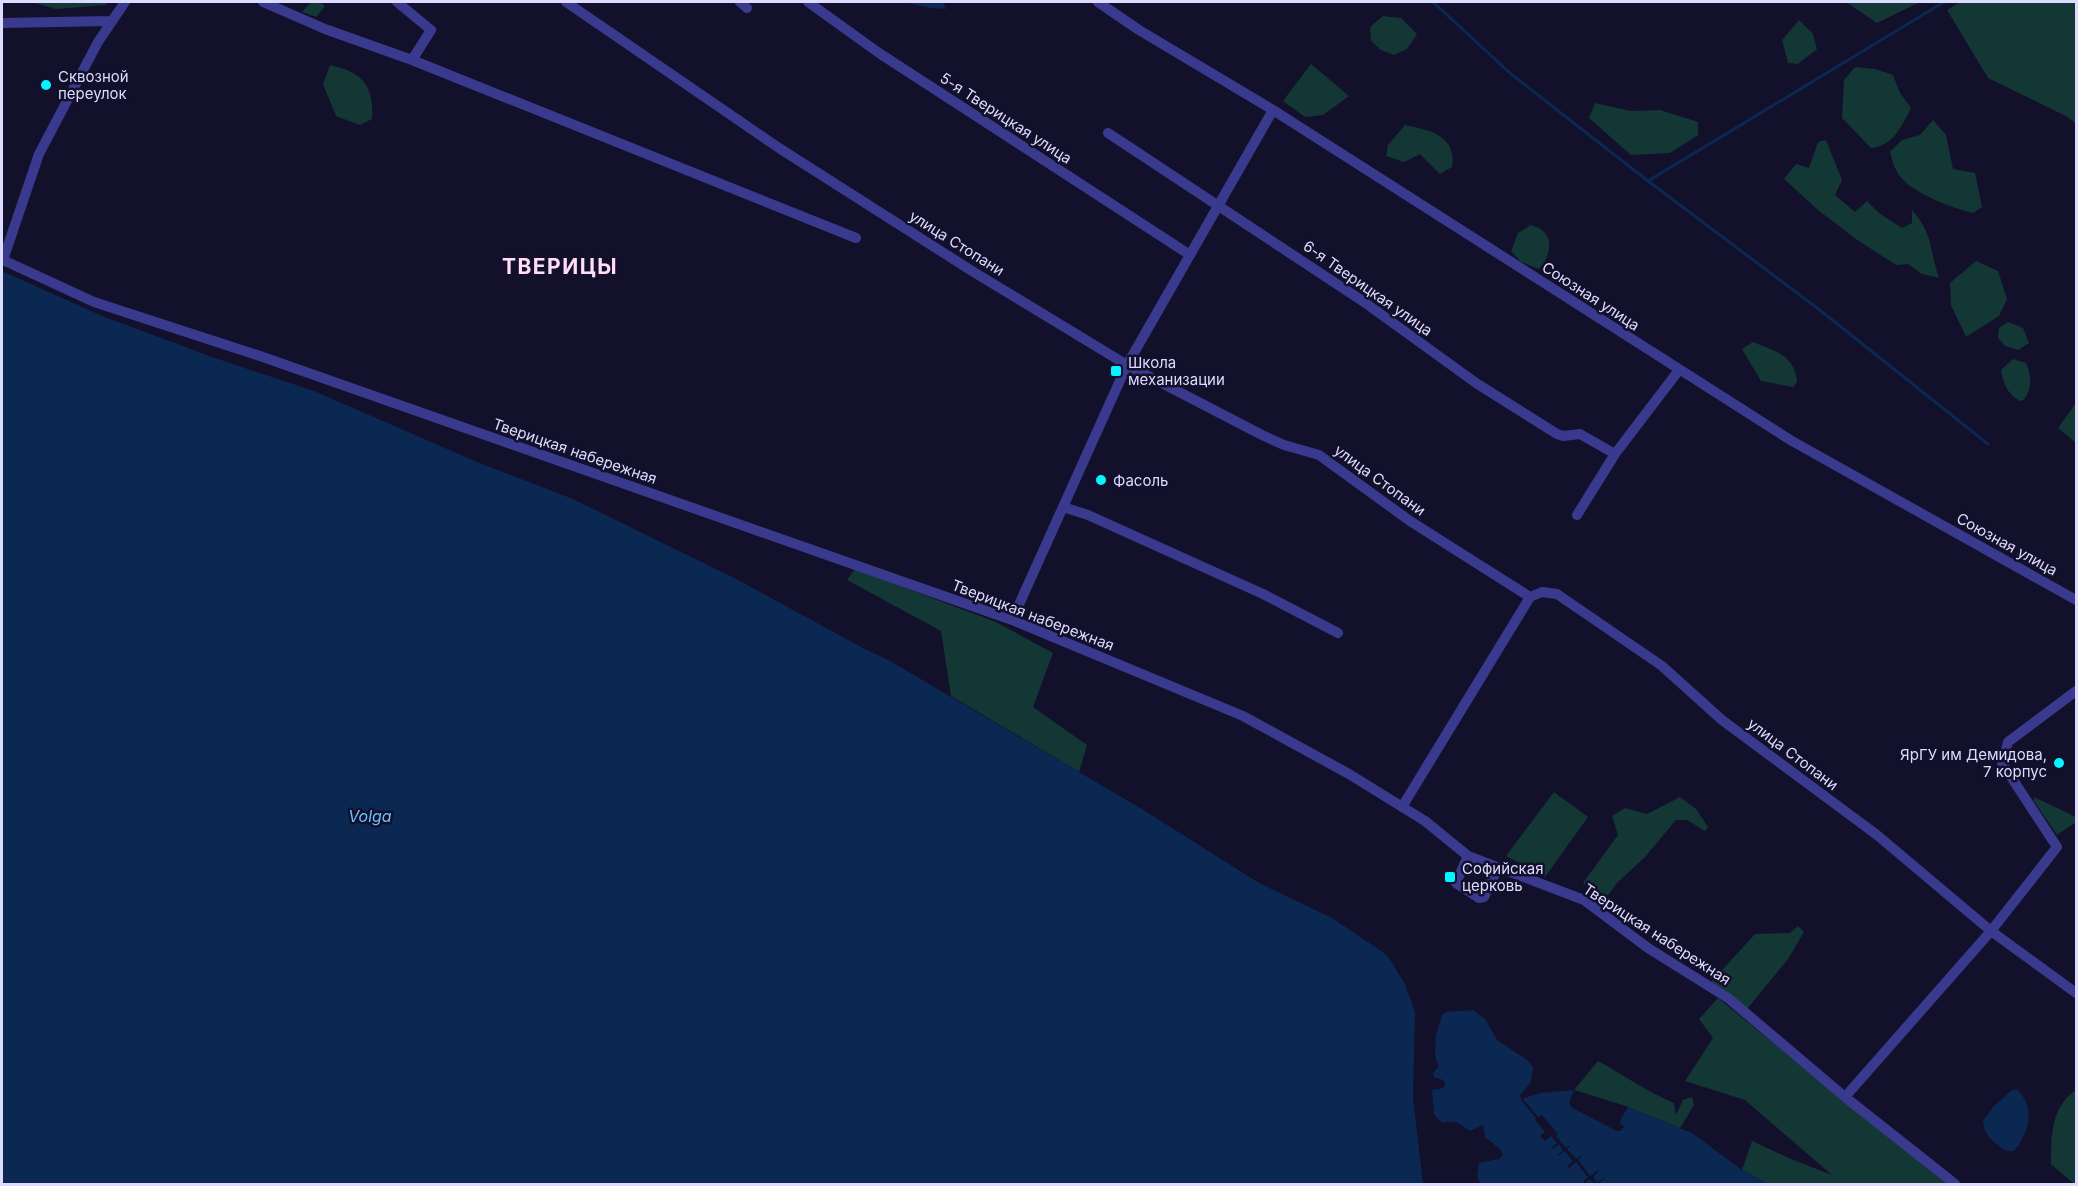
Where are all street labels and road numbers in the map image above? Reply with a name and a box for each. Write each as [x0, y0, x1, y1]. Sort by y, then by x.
street label: 5-я Тверицкая улица [937, 68, 1075, 168]
street label: улица Стопани [906, 206, 1008, 280]
street label: 6-я Тверицкая улица [1300, 236, 1436, 340]
street label: Союзная улица [1539, 257, 1643, 335]
street label: Тверицкая набережная [490, 414, 660, 488]
street label: улица Стопани [1331, 440, 1429, 520]
street label: Союзная улица [1953, 508, 2061, 580]
street label: Тверицкая набережная [949, 575, 1117, 655]
street label: улица Стопани [1744, 714, 1842, 794]
street label: Тверицкая набережная [1580, 879, 1734, 989]

